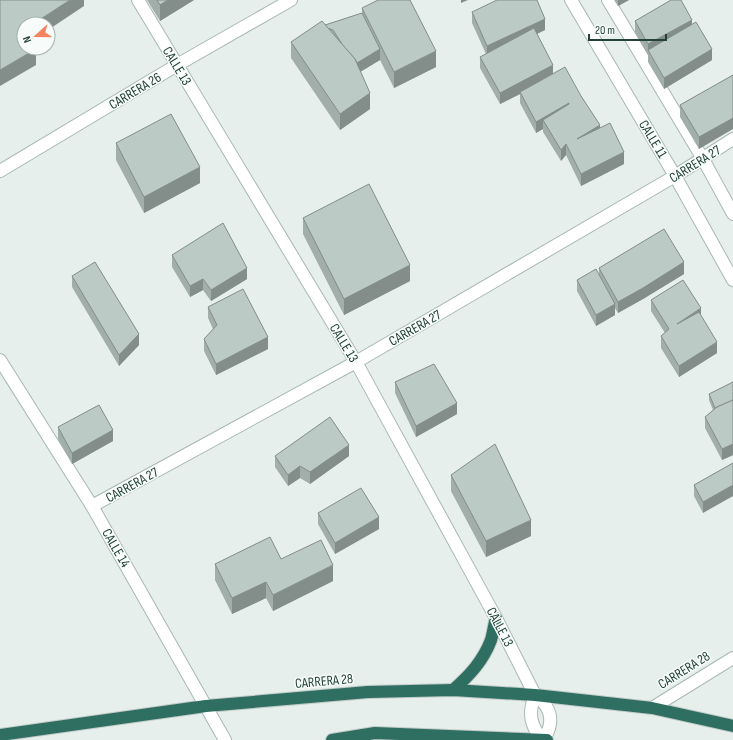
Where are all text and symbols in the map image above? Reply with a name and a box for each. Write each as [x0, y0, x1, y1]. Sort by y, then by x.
north arrow [16, 16, 56, 56]
scale bar [589, 16, 666, 42]
text: 20 m [595, 23, 615, 38]
text: N [20, 34, 34, 44]
street label: CALLE 13 [159, 44, 195, 88]
street label: CARRERA 26 [106, 69, 164, 113]
street label: CALLE 11 [635, 117, 671, 161]
street label: CARRERA 27 [666, 141, 724, 186]
street label: CARRERA 27 [386, 306, 444, 350]
street label: CALLE 13 [326, 321, 362, 365]
street label: CARRERA 27 [103, 463, 162, 506]
street label: CALLE 14 [98, 526, 134, 571]
street label: CALLE 13 [483, 605, 517, 650]
street label: CARRERA 28 [655, 647, 713, 693]
street label: CARRERA 28 [294, 670, 354, 692]

